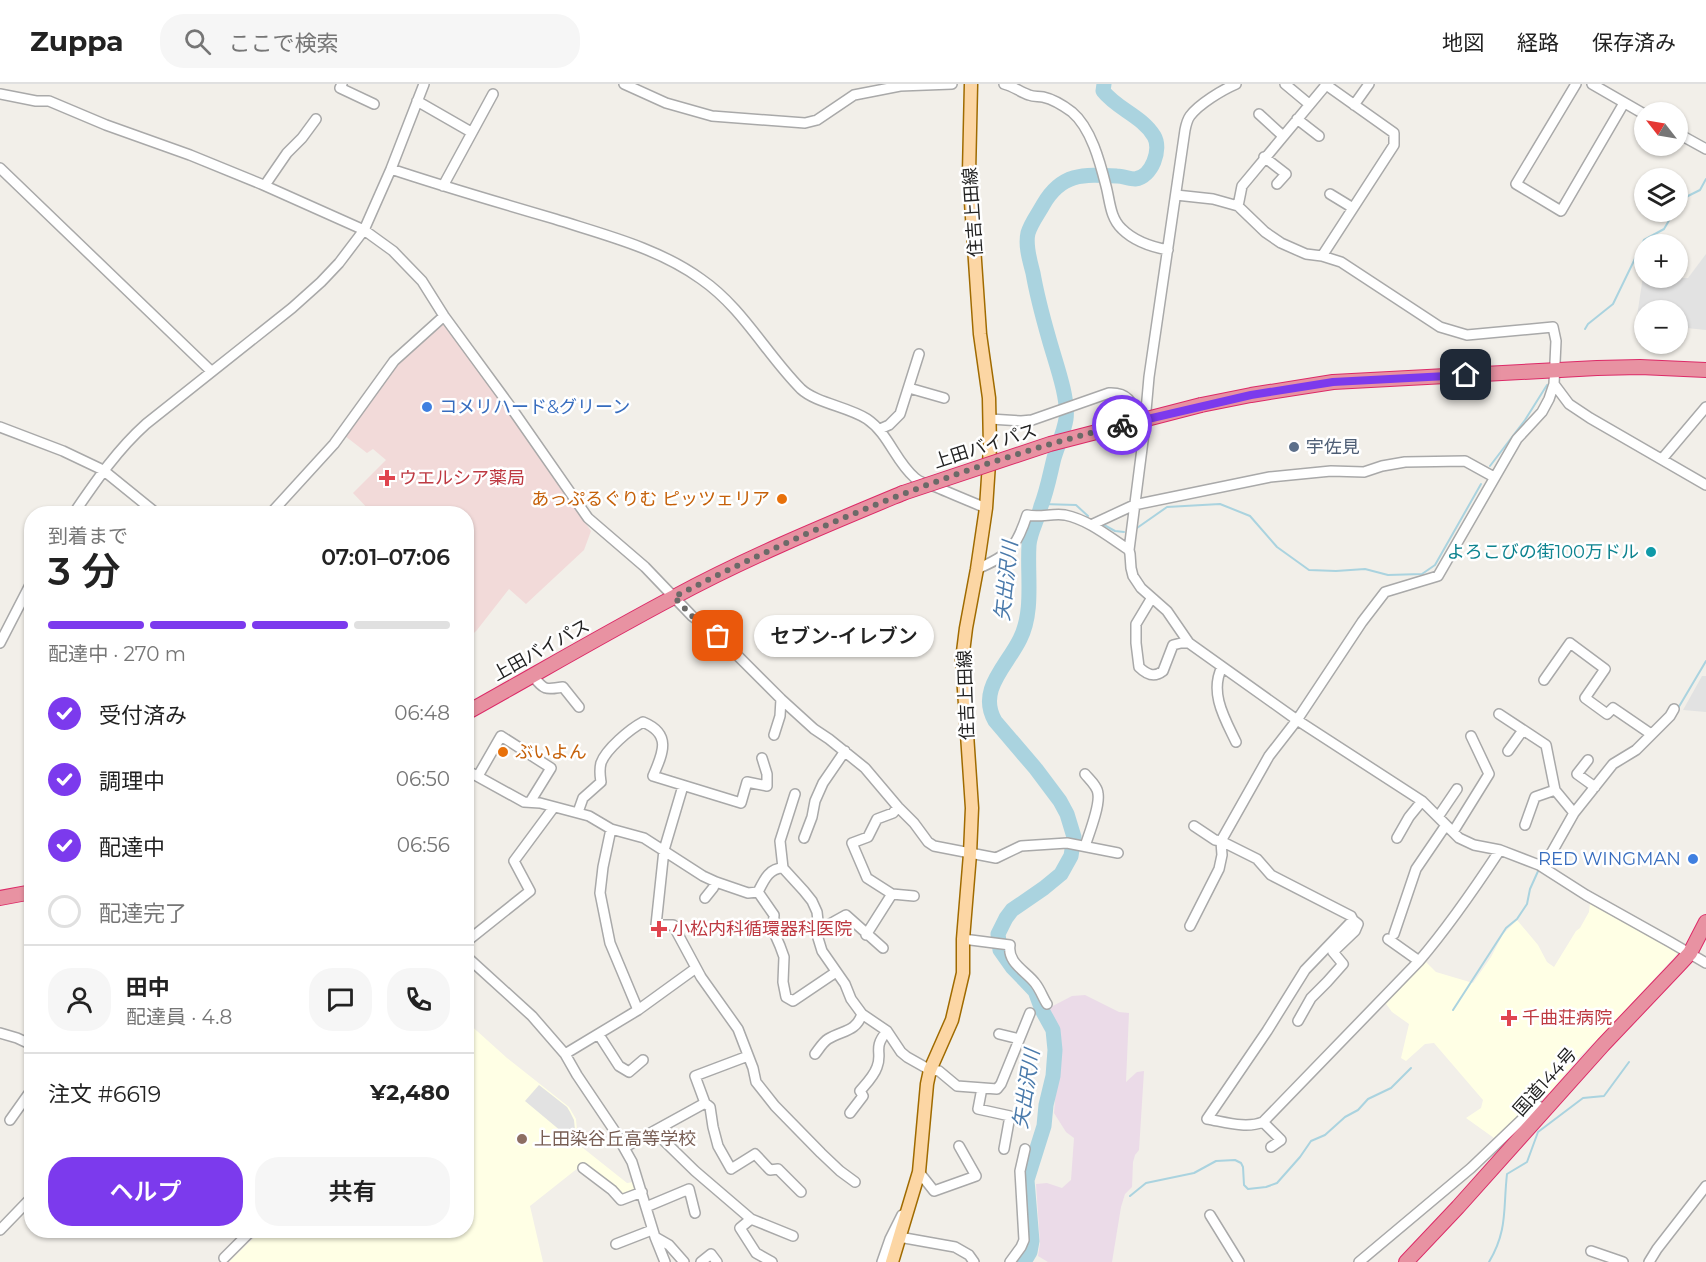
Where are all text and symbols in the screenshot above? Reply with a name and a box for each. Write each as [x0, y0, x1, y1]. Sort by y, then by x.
search box [160, 14, 580, 68]
text: Zuppa [30, 24, 124, 58]
icon: search [181, 25, 214, 58]
text: ここで検索 [229, 30, 339, 57]
text: 地図 [1442, 30, 1484, 55]
text: 経路 [1517, 30, 1559, 55]
text: 保存済み [1592, 30, 1676, 55]
north arrow [1634, 102, 1688, 156]
map controls [1634, 102, 1688, 354]
street label: 住吉上田線 [959, 166, 987, 258]
button: layers [1634, 168, 1688, 222]
button: + [1634, 234, 1688, 288]
button: − [1634, 300, 1688, 354]
pin [1440, 349, 1491, 400]
icon: home [1449, 358, 1482, 391]
courier [1092, 395, 1152, 455]
place label: コメリハード&グリーン [439, 396, 630, 418]
marker: コメリハード&グリーン [420, 400, 434, 414]
icon: bike [1106, 409, 1139, 442]
street label: 上田バイパス [930, 419, 1040, 473]
place label: 宇佐見 [1306, 436, 1360, 458]
marker: 宇佐見 [1287, 440, 1301, 454]
place label: ウエルシア薬局 [399, 467, 525, 489]
marker: ウエルシア薬局 [380, 471, 394, 485]
place label: あっぷるぐりむ ピッツェリア [531, 488, 770, 510]
marker: あっぷるぐりむ ピッツェリア [775, 492, 789, 506]
text: 到着まで [48, 524, 128, 548]
water label: 矢出沢川 [990, 538, 1022, 622]
place label: よろこびの街100万ドル [1447, 541, 1639, 563]
text: 07:01–07:06 [321, 544, 450, 571]
marker: よろこびの街100万ドル [1644, 545, 1658, 559]
text: 3 分 [48, 547, 120, 595]
pin [692, 610, 743, 661]
street label: 上田バイパス [489, 614, 593, 686]
callout: セブン-イレブン [754, 615, 934, 657]
icon: bag [701, 619, 734, 652]
text: セブン-イレブン [770, 624, 918, 648]
text: 配達中 · 270 m [48, 642, 186, 666]
street label: 住吉上田線 [953, 650, 979, 740]
icon: check [48, 697, 81, 730]
text: 06:48 [394, 701, 450, 725]
text: 受付済み [99, 702, 187, 729]
place label: ぶいよん [515, 741, 587, 763]
marker: ぶいよん [496, 745, 510, 759]
icon: check [48, 763, 81, 796]
text: 06:50 [396, 767, 450, 791]
text: 調理中 [99, 768, 165, 795]
icon: check [48, 829, 81, 862]
text: 06:56 [397, 833, 450, 857]
text: 配達中 [99, 834, 165, 861]
place label: RED WINGMAN [1538, 848, 1681, 870]
marker: RED WINGMAN [1686, 852, 1700, 866]
text: 配達完了 [99, 900, 187, 927]
place label: 小松内科循環器科医院 [672, 918, 852, 940]
marker: 小松内科循環器科医院 [650, 920, 668, 938]
button: person [48, 968, 111, 1031]
button: chat [309, 968, 372, 1031]
button: phone [387, 968, 450, 1031]
text: 田中 [126, 974, 170, 1001]
text: 配達員 · 4.8 [126, 1005, 232, 1029]
place label: 千曲荘病院 [1522, 1007, 1612, 1029]
marker: 千曲荘病院 [1500, 1009, 1518, 1027]
street label: 国道144号 [1509, 1043, 1581, 1121]
water label: 矢出沢川 [1008, 1046, 1044, 1130]
text: ¥2,480 [370, 1079, 450, 1106]
text: 注文 #6619 [48, 1081, 161, 1108]
place label: 上田染谷丘高等学校 [534, 1128, 696, 1150]
marker: 上田染谷丘高等学校 [515, 1132, 529, 1146]
button: ヘルプ [48, 1157, 243, 1226]
button: 共有 [255, 1157, 450, 1226]

